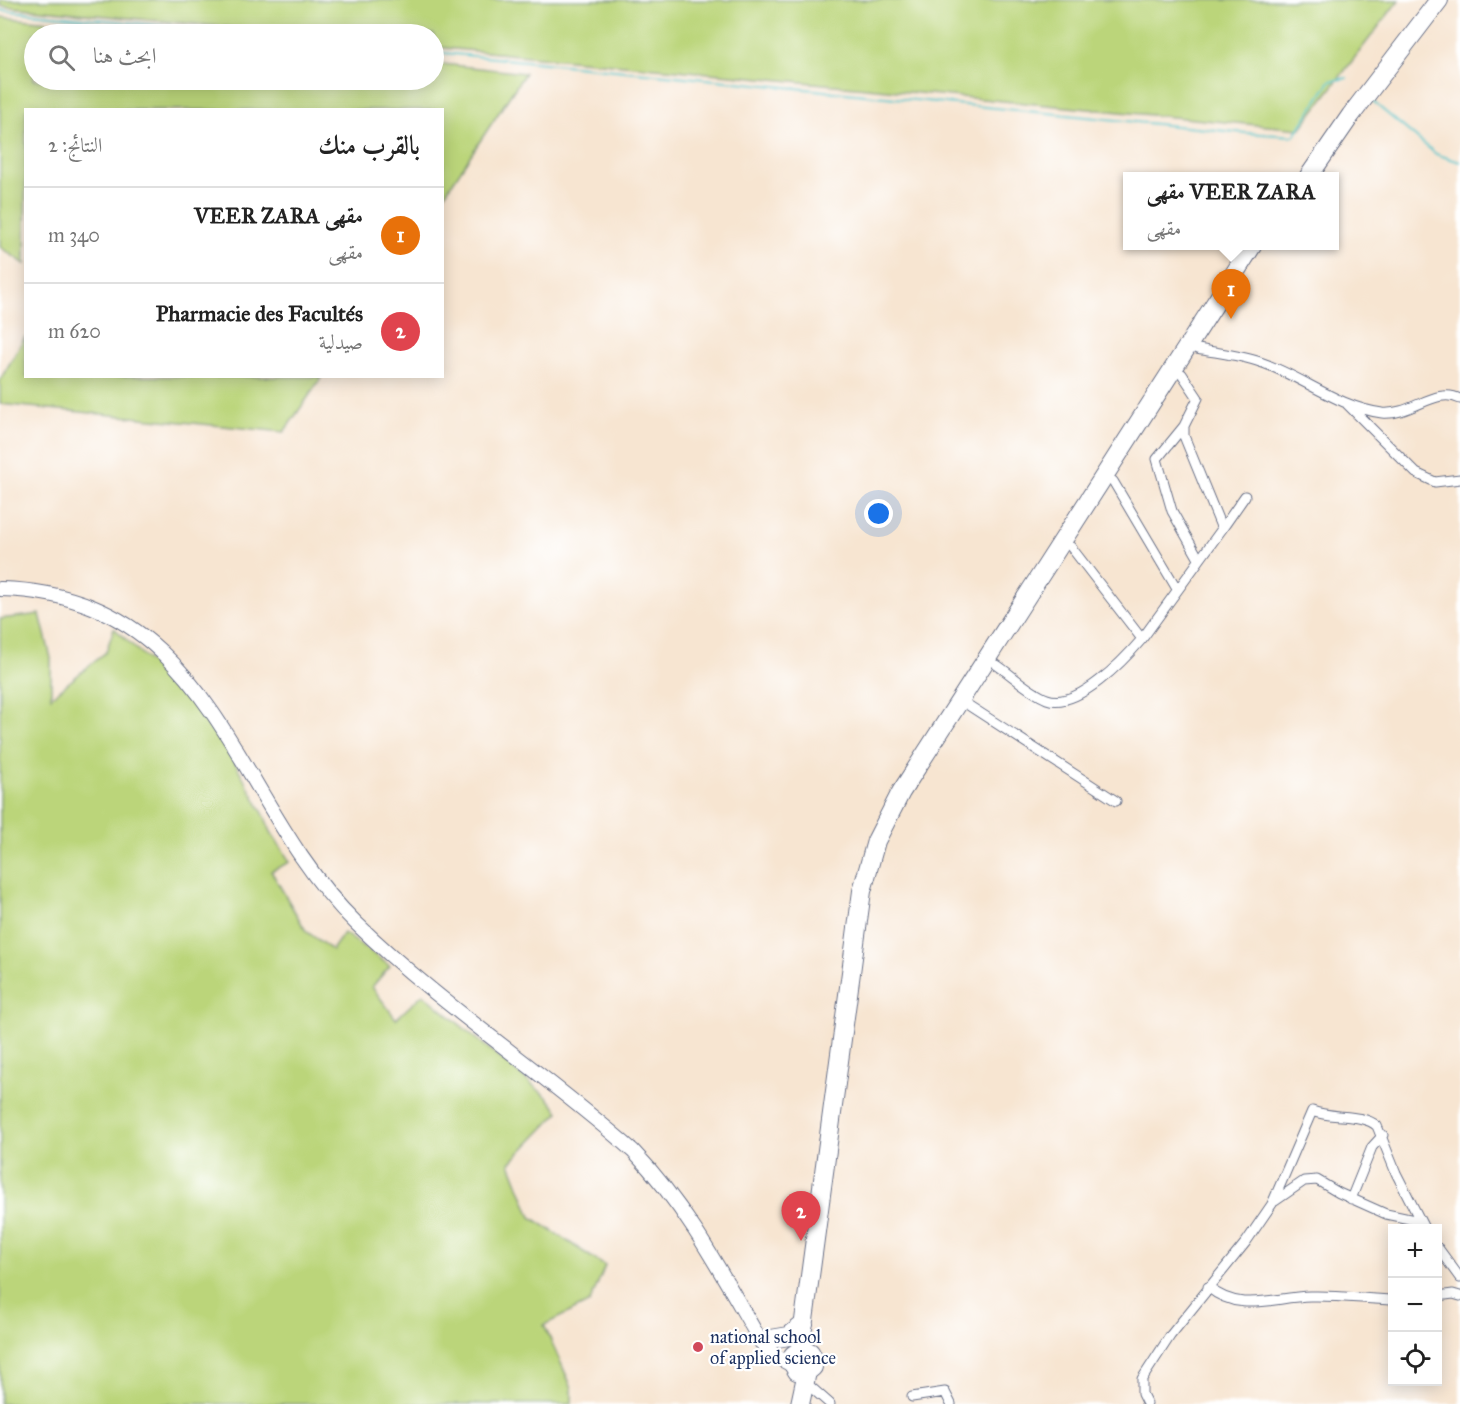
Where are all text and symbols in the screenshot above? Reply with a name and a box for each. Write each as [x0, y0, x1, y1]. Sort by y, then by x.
search box [24, 24, 444, 90]
icon: search [45, 41, 78, 74]
text: ابحث هنا [93, 42, 156, 69]
text: بالقرب منك [318, 129, 420, 161]
text: النتائج: 2 [48, 133, 102, 157]
popup [1123, 172, 1339, 250]
text: مقهى VEER ZARA [1147, 178, 1315, 205]
text: مقهى VEER ZARA [194, 202, 363, 229]
text: مقهى [1147, 216, 1181, 240]
text: 340 m [48, 223, 100, 247]
text: 1 [397, 223, 404, 247]
text: مقهى [328, 240, 363, 264]
pin: 1 [1212, 270, 1250, 319]
text: Pharmacie des Facultés [156, 300, 363, 327]
text: 620 m [48, 319, 101, 343]
text: 2 [396, 319, 405, 343]
text: صيدلية [319, 330, 363, 354]
your location [864, 499, 893, 528]
pin: 2 [782, 1192, 820, 1241]
map controls [1388, 1224, 1442, 1386]
button: + [1388, 1224, 1442, 1278]
button: − [1388, 1278, 1442, 1332]
place label: national school of applied science [710, 1326, 836, 1369]
button: locate [1388, 1332, 1442, 1386]
marker: national school of applied science [691, 1340, 705, 1354]

